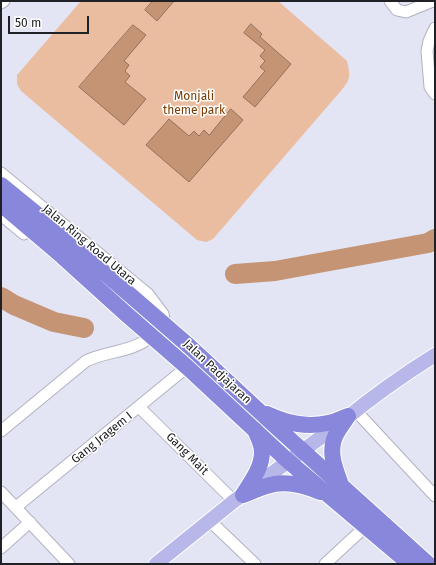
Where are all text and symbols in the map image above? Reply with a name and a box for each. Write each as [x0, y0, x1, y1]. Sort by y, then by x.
scale bar [10, 8, 91, 34]
text: 50 m [15, 16, 41, 30]
park label: Monjali theme park [163, 90, 225, 118]
street label: Jalan Ring Road Utara [39, 202, 139, 288]
street label: Jalan Padjajaran [180, 337, 254, 407]
street label: Gang Jragem I [69, 409, 135, 467]
street label: Gang Mait [163, 430, 211, 478]

